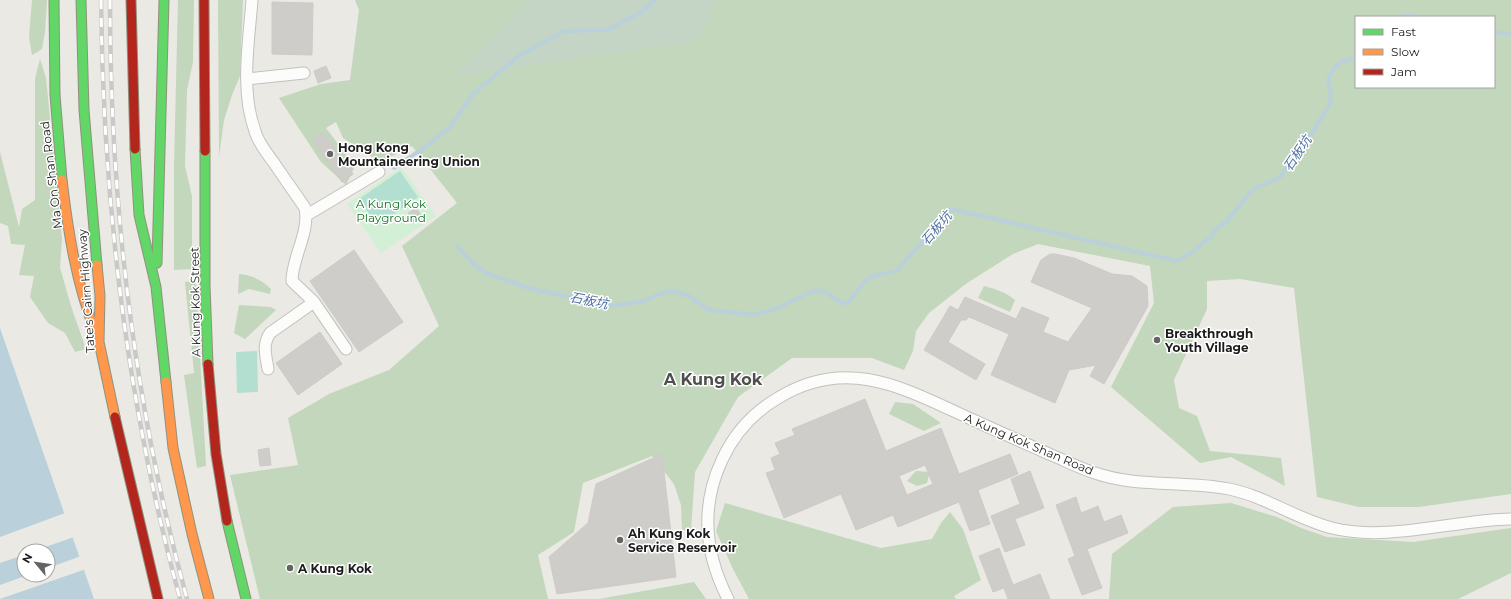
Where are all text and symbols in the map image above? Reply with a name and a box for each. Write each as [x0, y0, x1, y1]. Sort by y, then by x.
legend [1355, 16, 1495, 88]
text: Fast [1391, 24, 1416, 39]
text: Slow [1391, 44, 1420, 59]
text: Jam [1390, 64, 1417, 79]
street label: Ma On Shan Road [37, 120, 65, 230]
water label: 石板坑 [1279, 131, 1316, 174]
place label: Hong Kong Mountaineering Union [338, 140, 480, 169]
marker: Hong Kong Mountaineering Union [325, 149, 335, 159]
park label: A Kung Kok Playground [356, 196, 427, 225]
water label: 石板坑 [917, 207, 956, 248]
street label: Tate's Cairn Highway [74, 228, 98, 353]
street label: A Kung Kok Street [187, 247, 203, 357]
water label: 石板坑 [568, 288, 612, 312]
place label: Breakthrough Youth Village [1164, 326, 1253, 355]
marker: Breakthrough Youth Village [1152, 335, 1162, 345]
district label: A Kung Kok [663, 370, 763, 389]
street label: A Kung Kok Shan Road [962, 410, 1096, 478]
place label: Ah Kung Kok Service Reservoir [627, 526, 737, 555]
marker: Ah Kung Kok Service Reservoir [615, 535, 625, 545]
north arrow [16, 543, 56, 583]
text: N [19, 551, 36, 565]
place label: A Kung Kok [297, 561, 372, 576]
marker: A Kung Kok [285, 563, 295, 573]

